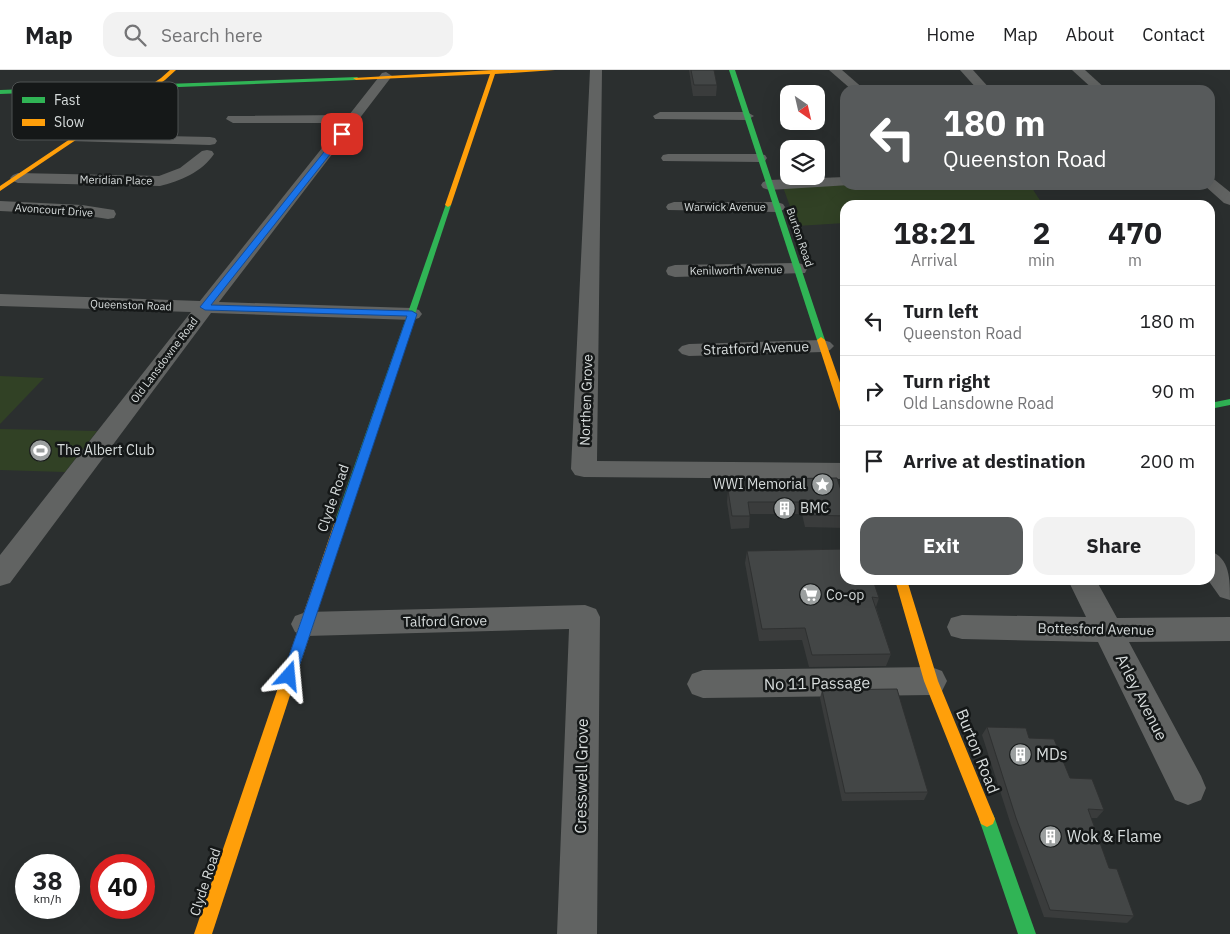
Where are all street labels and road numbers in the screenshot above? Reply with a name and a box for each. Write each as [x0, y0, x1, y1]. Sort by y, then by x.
street label: Meridian Place [80, 172, 152, 188]
street label: Avoncourt Drive [14, 200, 94, 220]
street label: Warwick Avenue [684, 200, 766, 214]
street label: Burton Road [783, 206, 817, 268]
street label: Kenilworth Avenue [690, 262, 782, 278]
street label: Queenston Road [90, 297, 172, 313]
street label: Old Lansdowne Road [127, 314, 201, 406]
street label: Stratford Avenue [703, 337, 810, 359]
street label: Northen Grove [575, 354, 597, 446]
street label: Clyde Road [313, 462, 353, 534]
street label: Talford Grove [403, 611, 488, 631]
street label: Bottesford Avenue [1038, 619, 1155, 639]
street label: Arley Avenue [1112, 650, 1172, 744]
street label: No 11 Passage [764, 672, 871, 694]
street label: Burton Road [952, 706, 1004, 796]
street label: Cresswell Grove [570, 718, 592, 834]
street label: Clyde Road [186, 846, 224, 918]

